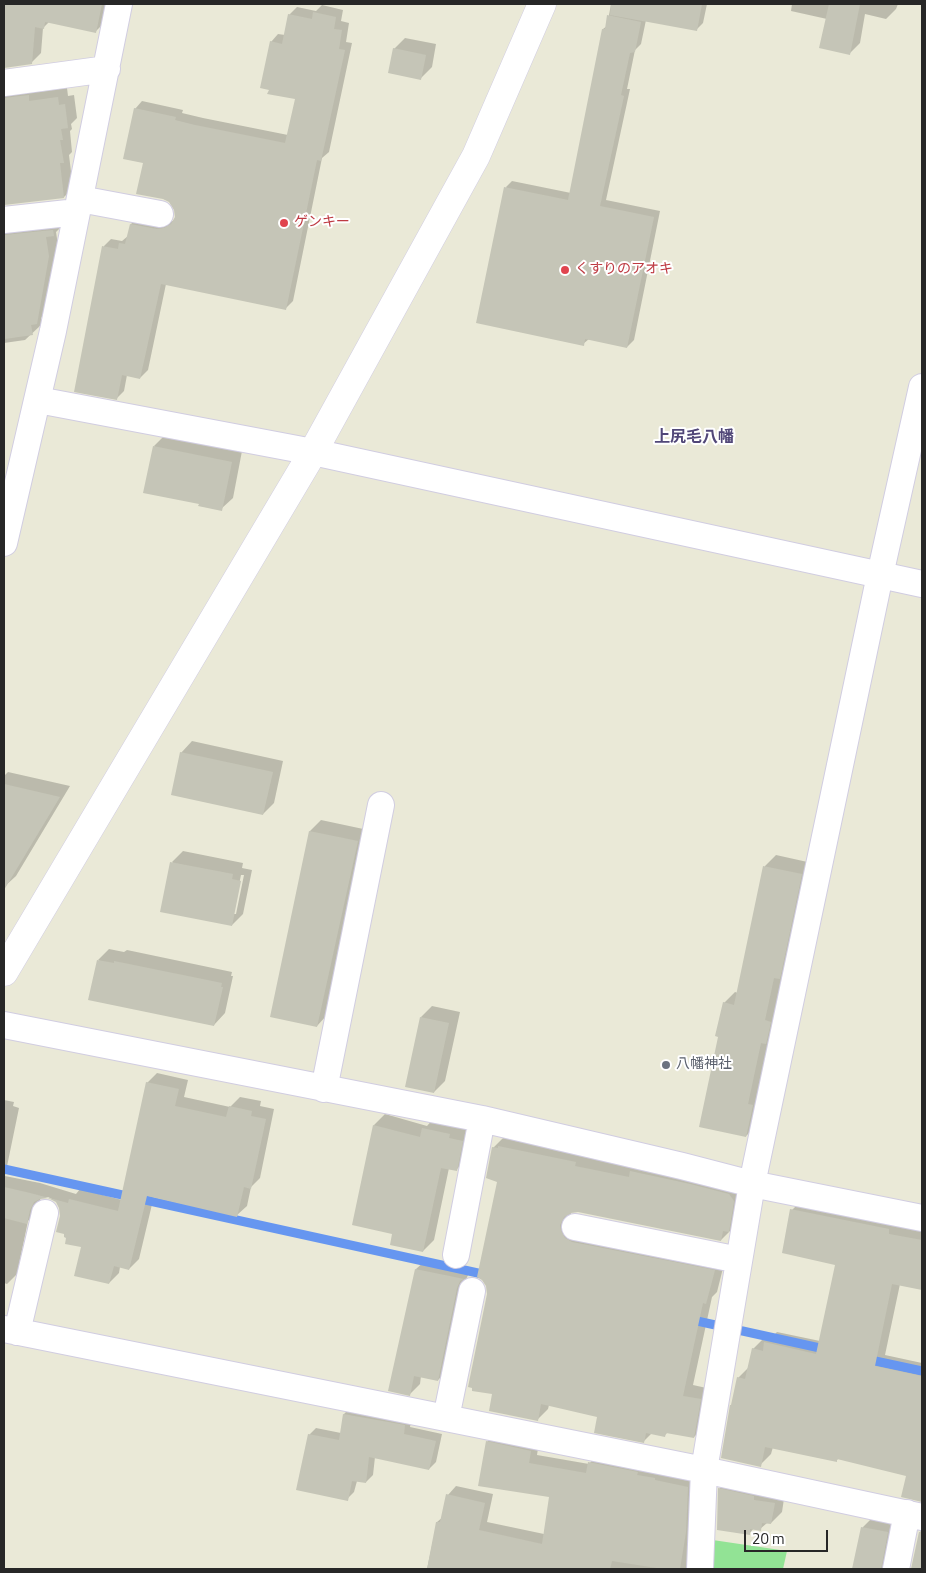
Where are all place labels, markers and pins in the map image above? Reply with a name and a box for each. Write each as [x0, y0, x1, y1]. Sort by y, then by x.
place label: ゲンキー [294, 215, 350, 231]
marker: ゲンキー [278, 217, 290, 229]
place label: くすりのアオキ [575, 262, 673, 278]
marker: くすりのアオキ [559, 264, 571, 276]
place label: 八幡神社 [676, 1057, 732, 1073]
marker: 八幡神社 [660, 1059, 672, 1071]

